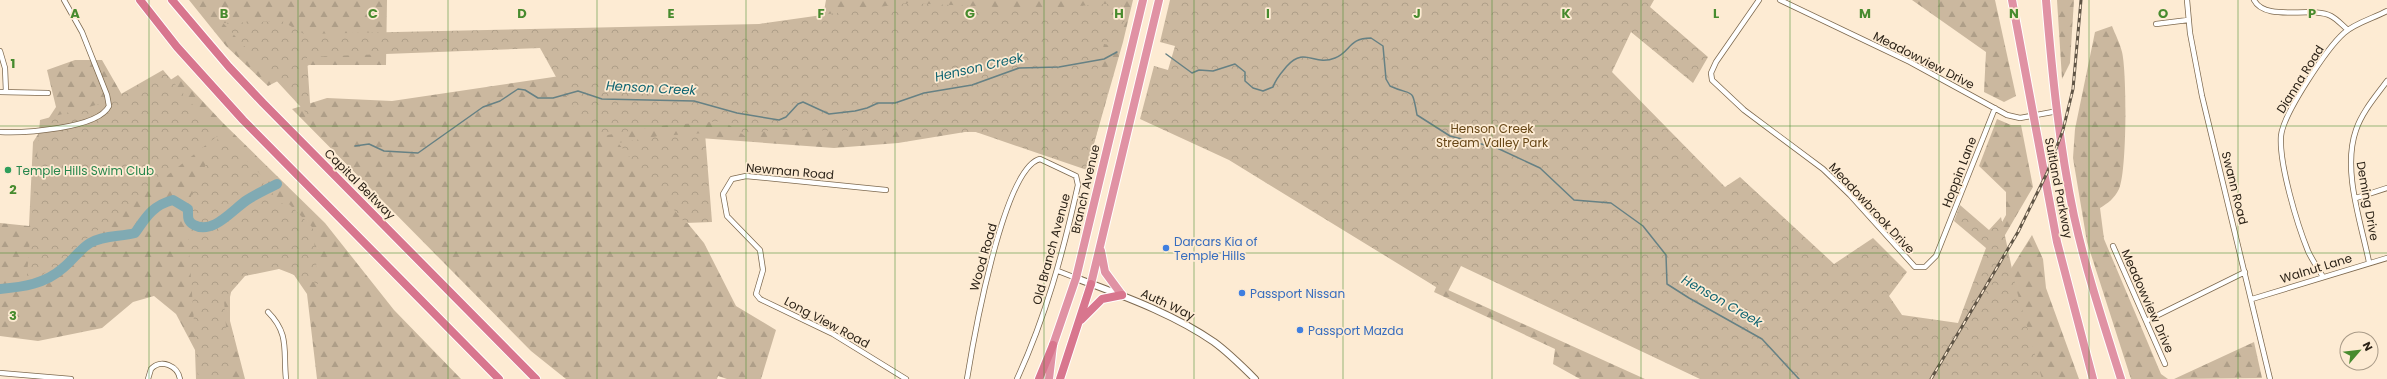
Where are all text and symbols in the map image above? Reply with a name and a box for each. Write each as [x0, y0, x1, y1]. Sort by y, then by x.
text: A [70, 4, 80, 23]
text: B [220, 4, 229, 23]
text: C [368, 4, 378, 23]
text: D [517, 4, 527, 23]
text: E [667, 4, 675, 23]
text: F [817, 4, 825, 23]
text: G [965, 4, 975, 23]
text: H [1114, 4, 1124, 23]
text: I [1266, 4, 1270, 23]
text: J [1413, 4, 1421, 23]
text: K [1561, 4, 1571, 23]
text: L [1713, 4, 1719, 23]
text: M [1859, 4, 1871, 23]
text: N [2009, 4, 2019, 23]
text: O [2158, 4, 2168, 23]
text: P [2308, 4, 2316, 23]
street label: Meadowview Drive [1870, 27, 1978, 93]
street label: Dianna Road [2272, 42, 2328, 116]
water label: Henson Creek [933, 47, 1026, 86]
text: 1 [11, 54, 15, 73]
water label: Henson Creek [605, 76, 698, 100]
park label: Henson Creek Stream Valley Park [1436, 120, 1549, 151]
street label: Hoppin Lane [1938, 134, 1980, 210]
street label: Suitland Parkway [2041, 136, 2077, 240]
street label: Branch Avenue [1066, 143, 1104, 235]
street label: Capital Beltway [321, 145, 399, 223]
street label: Swann Road [2218, 150, 2252, 226]
street label: Newman Road [745, 159, 835, 183]
street label: Meadowbrook Drive [1825, 159, 1919, 257]
street label: Deming Drive [2353, 160, 2383, 242]
place label: Temple Hills Swim Club [16, 162, 154, 179]
marker: Temple Hills Swim Club [3, 165, 13, 175]
text: 2 [9, 180, 17, 199]
street label: Old Branch Avenue [1028, 191, 1074, 307]
street label: Wood Road [965, 221, 1001, 293]
place label: Darcars Kia of Temple Hills [1174, 233, 1258, 264]
marker: Darcars Kia of Temple Hills [1161, 243, 1171, 253]
street label: Meadowview Drive [2118, 246, 2178, 356]
street label: Walnut Lane [2278, 249, 2354, 287]
water label: Henson Creek [1678, 270, 1767, 332]
street label: Auth Way [1138, 284, 1198, 324]
place label: Passport Nissan [1250, 285, 1345, 302]
marker: Passport Nissan [1237, 288, 1247, 298]
street label: Long View Road [781, 292, 873, 352]
text: 3 [9, 306, 17, 325]
place label: Passport Mazda [1308, 322, 1404, 339]
marker: Passport Mazda [1295, 325, 1305, 335]
north arrow [2339, 331, 2379, 371]
text: N [2359, 339, 2377, 354]

